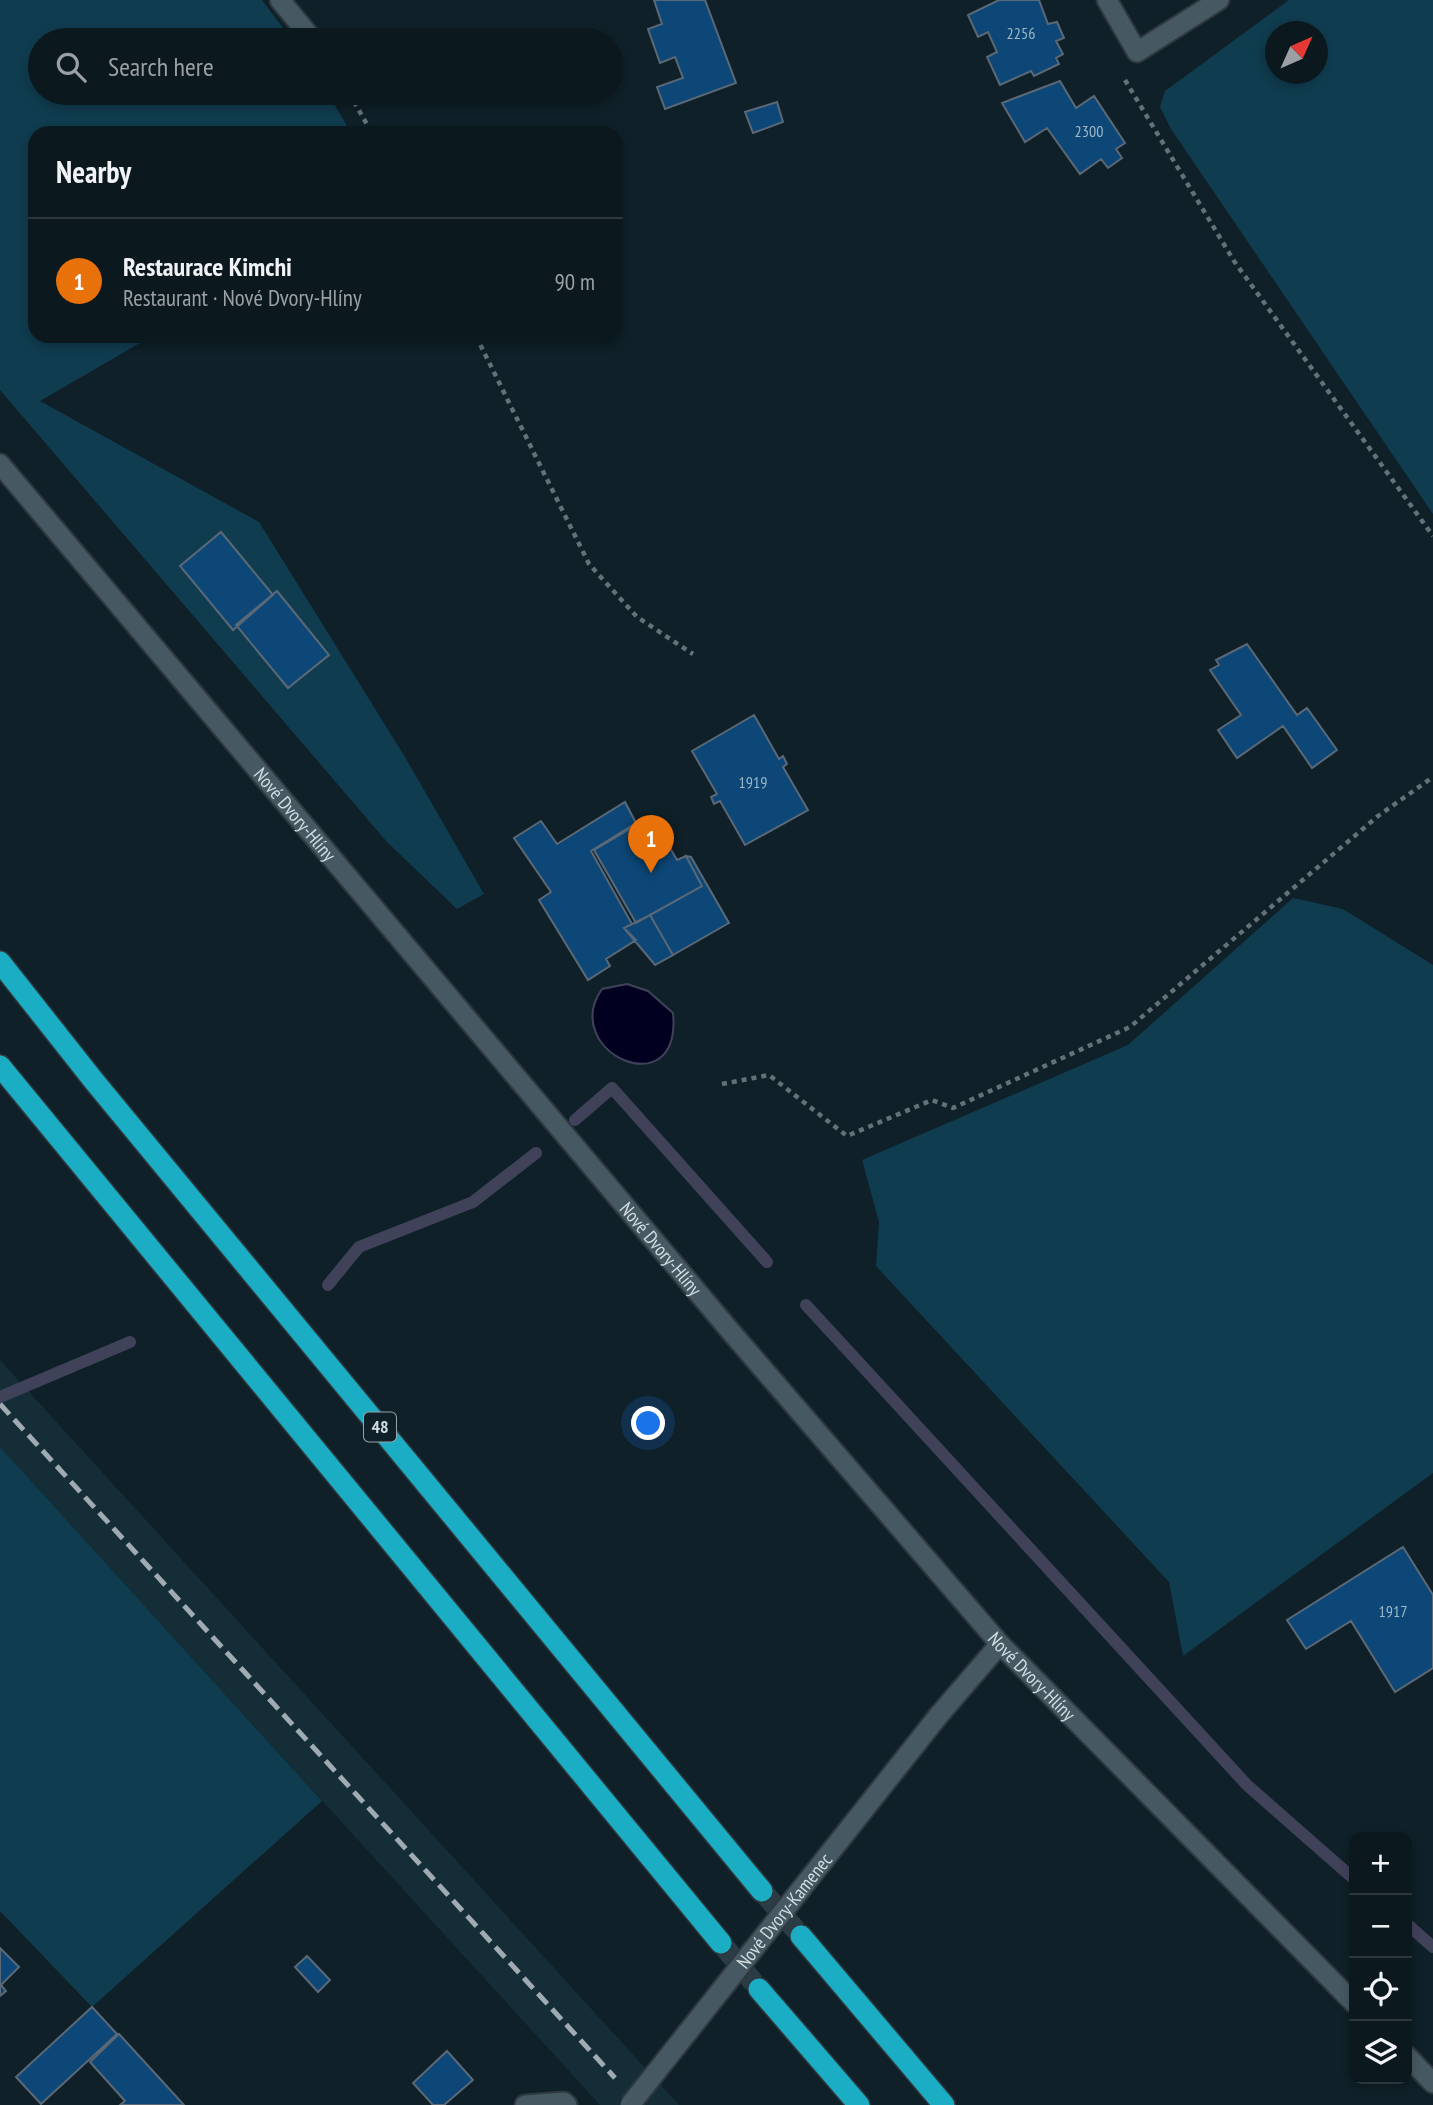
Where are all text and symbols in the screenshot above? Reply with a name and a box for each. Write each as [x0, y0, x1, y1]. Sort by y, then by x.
north arrow [1265, 21, 1328, 84]
house number: 2256 [1007, 23, 1035, 43]
search box [28, 28, 623, 105]
icon: search [52, 48, 90, 86]
text: Search here [108, 50, 214, 83]
house number: 2300 [1075, 121, 1103, 141]
text: Nearby [56, 152, 131, 191]
text: Restaurace Kimchi [123, 250, 292, 283]
text: 1 [74, 267, 85, 296]
text: 90 m [554, 267, 595, 296]
text: Restaurant · Nové Dvory-Hlíny [123, 283, 362, 312]
street label: Nové Dvory-Hlíny [249, 763, 342, 867]
house number: 1919 [739, 772, 767, 792]
pin: 1 [628, 815, 674, 873]
street label: Nové Dvory-Hlíny [615, 1197, 708, 1301]
your location [631, 1406, 665, 1440]
road number: 48 [364, 1412, 396, 1442]
house number: 1917 [1379, 1601, 1407, 1621]
street label: Nové Dvory-Hlíny [983, 1627, 1081, 1726]
map controls [1349, 1832, 1412, 2084]
button: + [1349, 1832, 1412, 1895]
street label: Nové Dvory-Kamenec [731, 1848, 837, 1973]
button: − [1349, 1895, 1412, 1958]
button: locate [1349, 1958, 1412, 2021]
button: layers [1349, 2021, 1412, 2084]

